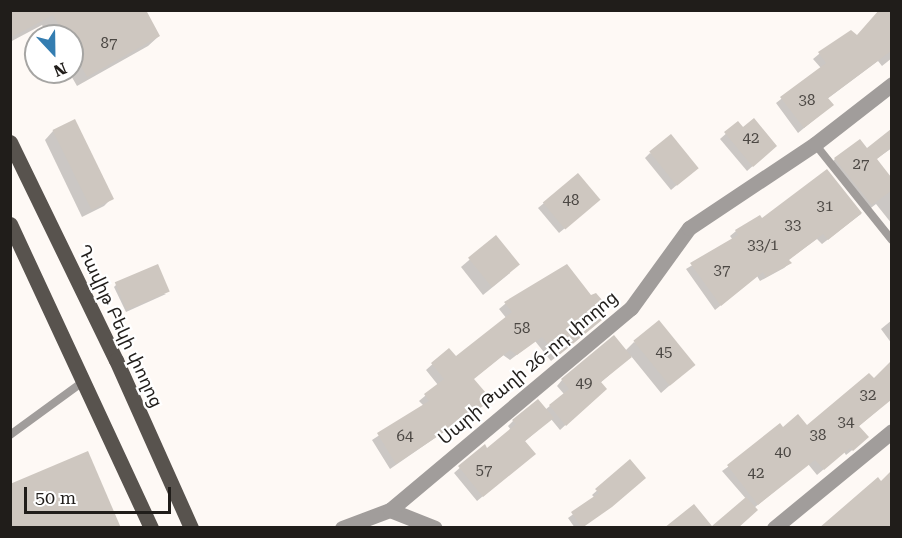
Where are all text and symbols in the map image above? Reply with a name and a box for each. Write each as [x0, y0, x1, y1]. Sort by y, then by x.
north arrow [24, 24, 84, 84]
house number: 87 [101, 35, 117, 53]
text: N [51, 58, 69, 80]
house number: 38 [799, 92, 815, 110]
house number: 42 [743, 130, 759, 148]
house number: 27 [853, 156, 869, 174]
house number: 48 [563, 192, 579, 210]
house number: 31 [817, 198, 833, 216]
house number: 33 [785, 217, 801, 235]
house number: 33/1 [747, 237, 779, 255]
street label: Դավիթ Բեկի փողոց [73, 241, 167, 411]
house number: 37 [714, 262, 730, 280]
street label: Սարի Թաղի 26-րդ փողոց [434, 287, 622, 449]
house number: 58 [514, 320, 530, 338]
house number: 45 [656, 344, 672, 362]
house number: 49 [576, 375, 592, 393]
house number: 32 [860, 387, 876, 405]
house number: 34 [838, 414, 854, 432]
house number: 38 [810, 427, 826, 445]
house number: 64 [397, 428, 413, 446]
house number: 40 [775, 444, 791, 462]
house number: 57 [476, 462, 492, 480]
house number: 42 [748, 465, 764, 483]
scale bar [27, 475, 174, 513]
text: 50 m [35, 487, 76, 508]

